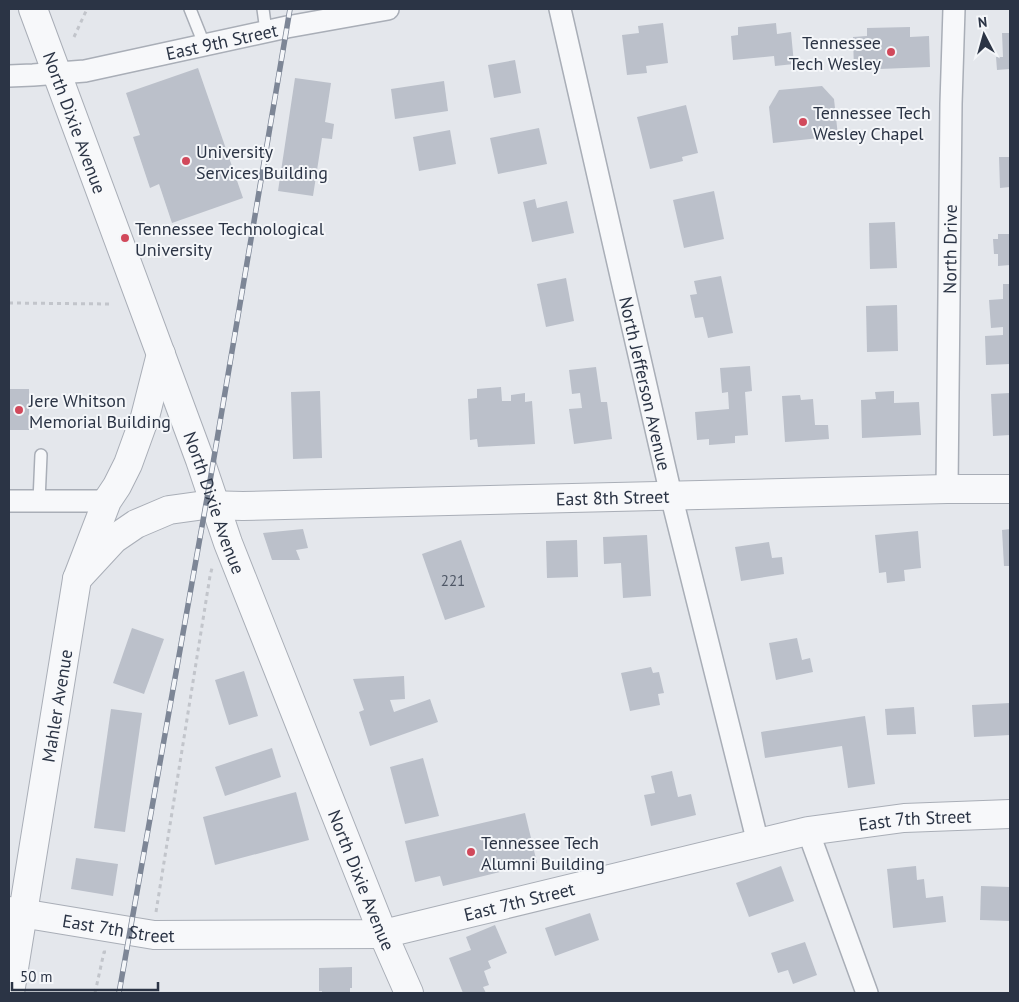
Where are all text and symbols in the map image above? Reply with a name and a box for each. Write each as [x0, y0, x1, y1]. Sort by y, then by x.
north arrow [959, 10, 1009, 60]
text: N [977, 13, 988, 32]
street label: East 9th Street [164, 18, 280, 65]
place label: Tennessee Tech Wesley [789, 31, 882, 75]
marker: Tennessee Tech Wesley [885, 46, 897, 58]
street label: North Dixie Avenue [38, 48, 112, 197]
place label: Tennessee Tech Wesley Chapel [813, 101, 931, 145]
marker: Tennessee Tech Wesley Chapel [797, 116, 809, 128]
place label: University Services Building [196, 140, 328, 184]
marker: University Services Building [180, 155, 192, 167]
street label: North Drive [938, 204, 961, 294]
place label: Tennessee Technological University [135, 217, 325, 261]
marker: Tennessee Technological University [119, 232, 131, 244]
street label: North Jefferson Avenue [614, 294, 677, 473]
place label: Jere Whitson Memorial Building [28, 389, 171, 433]
marker: Jere Whitson Memorial Building [13, 404, 25, 416]
street label: North Dixie Avenue [179, 428, 251, 577]
street label: East 8th Street [555, 484, 670, 510]
house number: 221 [441, 571, 465, 590]
street label: Mahler Avenue [36, 648, 77, 764]
street label: East 7th Street [857, 804, 972, 836]
street label: North Dixie Avenue [323, 806, 400, 954]
place label: Tennessee Tech Alumni Building [481, 831, 605, 875]
marker: Tennessee Tech Alumni Building [465, 846, 477, 858]
street label: East 7th Street [461, 877, 577, 926]
street label: East 7th Street [61, 909, 175, 947]
scale bar [12, 960, 159, 992]
text: 50 m [20, 967, 53, 986]

